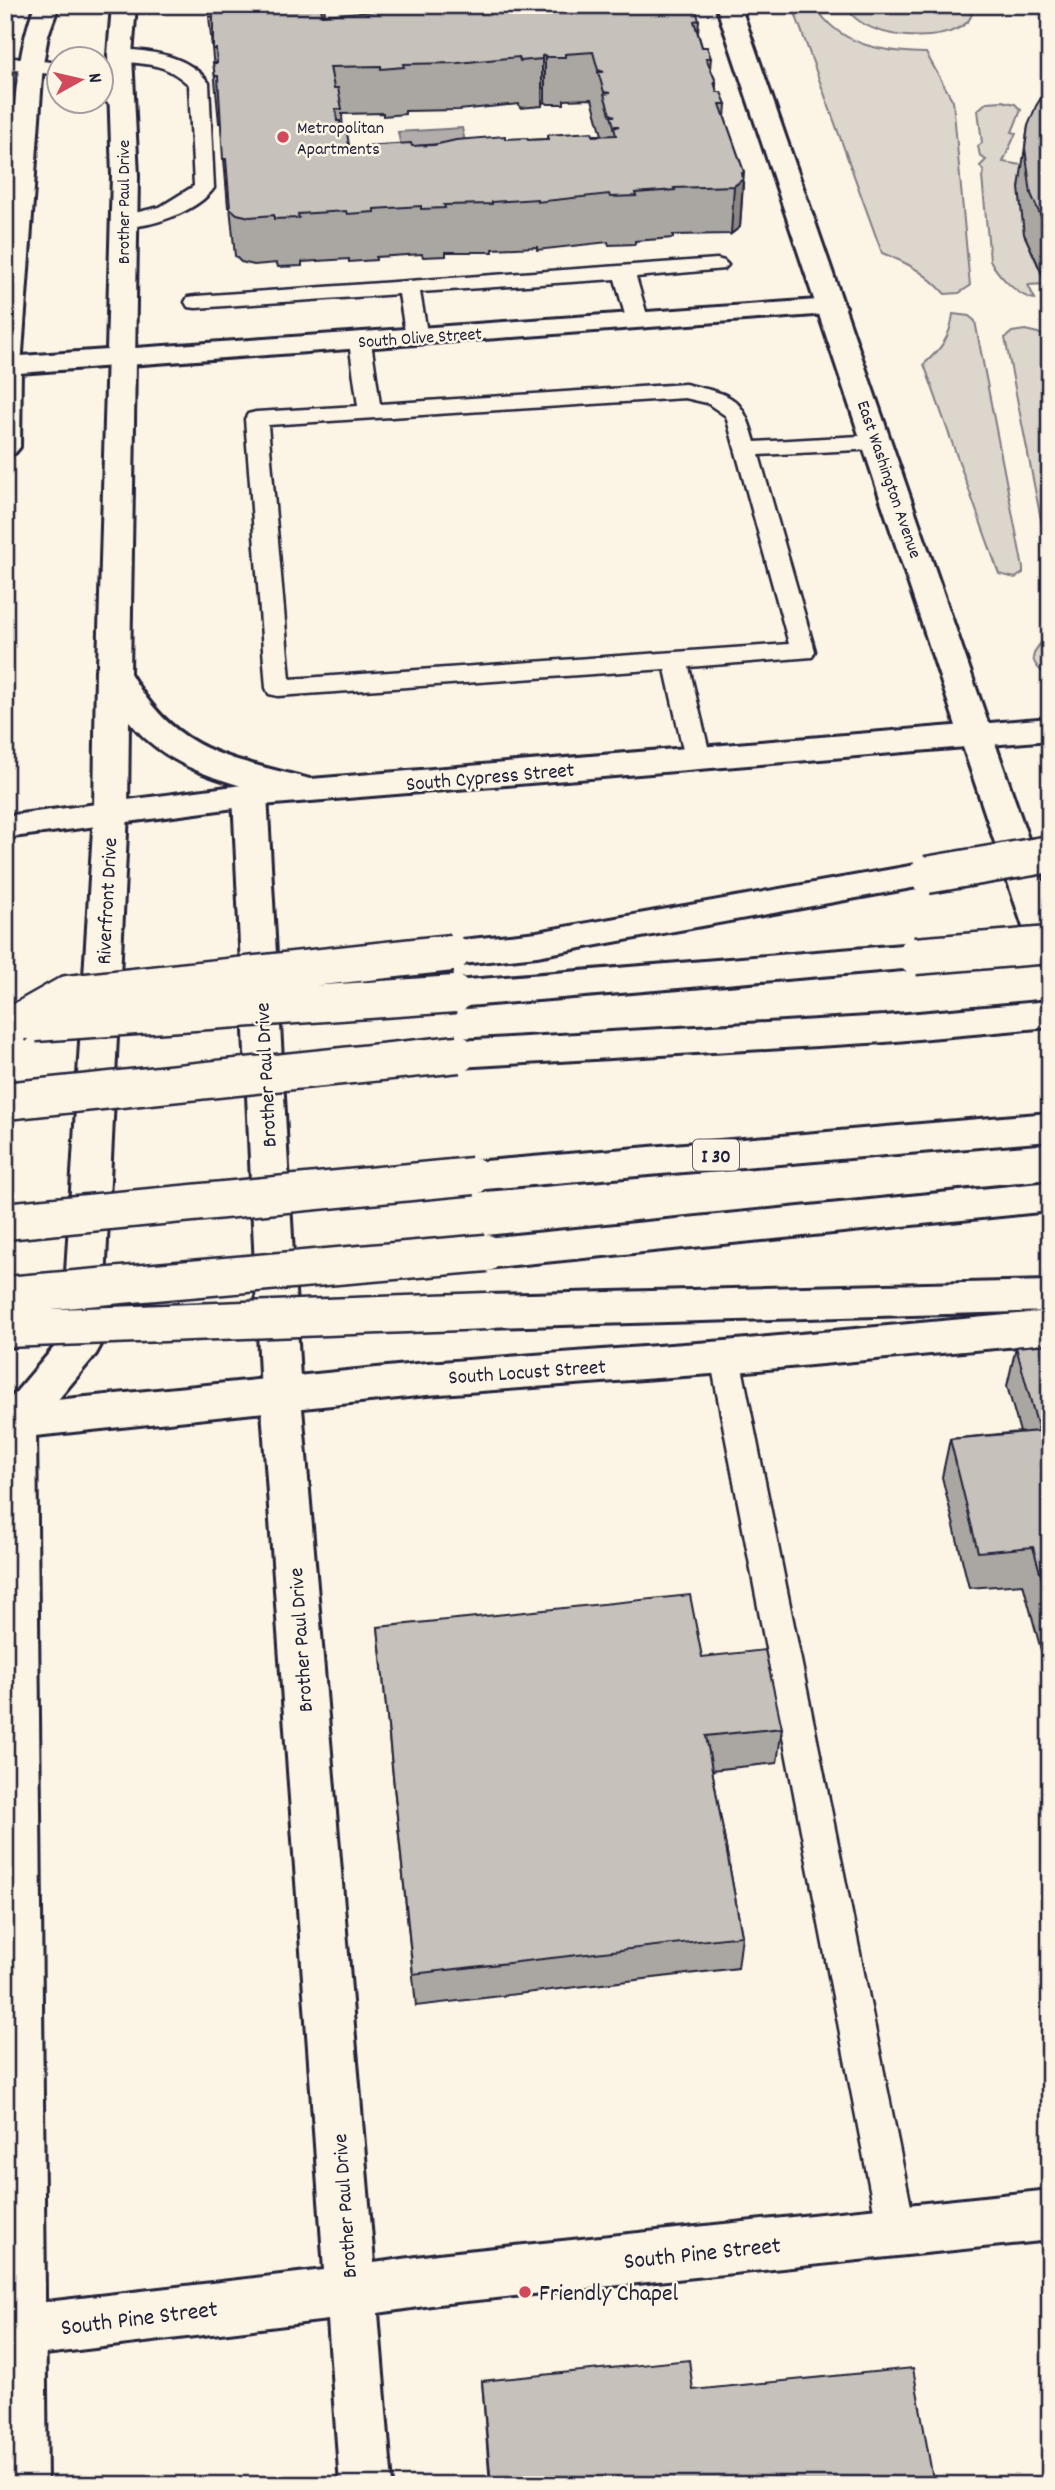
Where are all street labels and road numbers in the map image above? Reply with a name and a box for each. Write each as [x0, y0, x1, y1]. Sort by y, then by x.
street label: Brother Paul Drive [113, 140, 138, 264]
street label: South Olive Street [357, 323, 483, 356]
street label: East Washington Avenue [849, 398, 926, 562]
street label: South Cypress Street [405, 757, 576, 801]
street label: Riverfront Drive [91, 837, 127, 965]
street label: Brother Paul Drive [249, 1002, 287, 1148]
road number: I 30 [693, 1140, 739, 1170]
street label: South Locust Street [448, 1354, 607, 1394]
street label: Brother Paul Drive [283, 1566, 323, 1713]
street label: Brother Paul Drive [327, 2132, 367, 2279]
street label: South Pine Street [622, 2230, 783, 2280]
street label: South Pine Street [59, 2293, 220, 2346]

